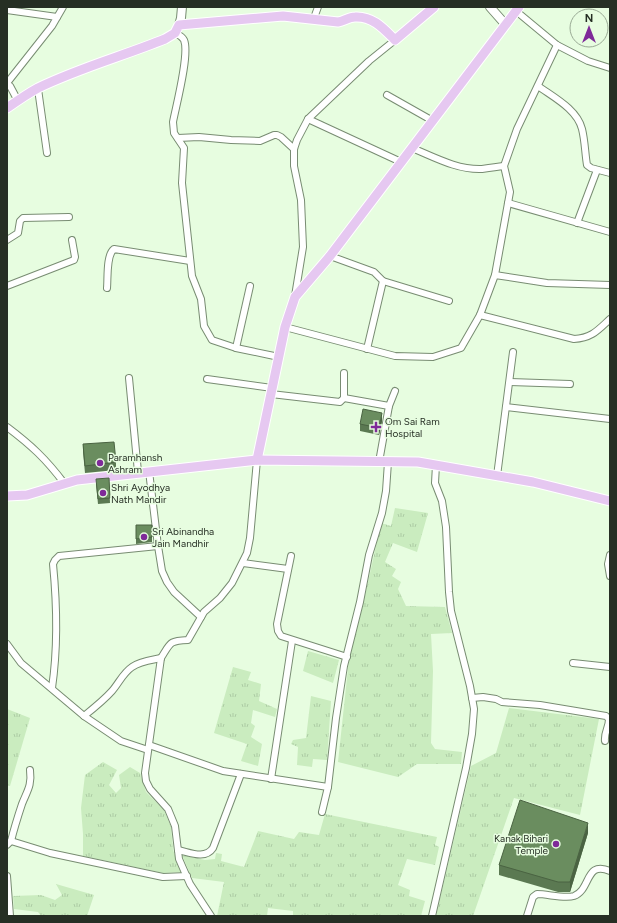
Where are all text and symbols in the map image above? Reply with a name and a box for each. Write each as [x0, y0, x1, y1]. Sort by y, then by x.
north arrow [569, 8, 609, 48]
text: N [585, 12, 593, 25]
place label: Om Sai Ram Hospital [385, 415, 440, 440]
marker: Om Sai Ram Hospital [370, 421, 382, 433]
place label: Paramhansh Ashram [108, 451, 163, 476]
marker: Paramhansh Ashram [95, 458, 105, 468]
place label: Shri Ayodhya Nath Mandir [111, 481, 170, 506]
marker: Shri Ayodhya Nath Mandir [98, 488, 108, 498]
place label: Sri Abinandha Jain Mandhir [152, 525, 214, 550]
marker: Sri Abinandha Jain Mandhir [139, 532, 149, 542]
place label: Kanak Bihari Temple [494, 832, 549, 857]
marker: Kanak Bihari Temple [551, 839, 561, 849]

